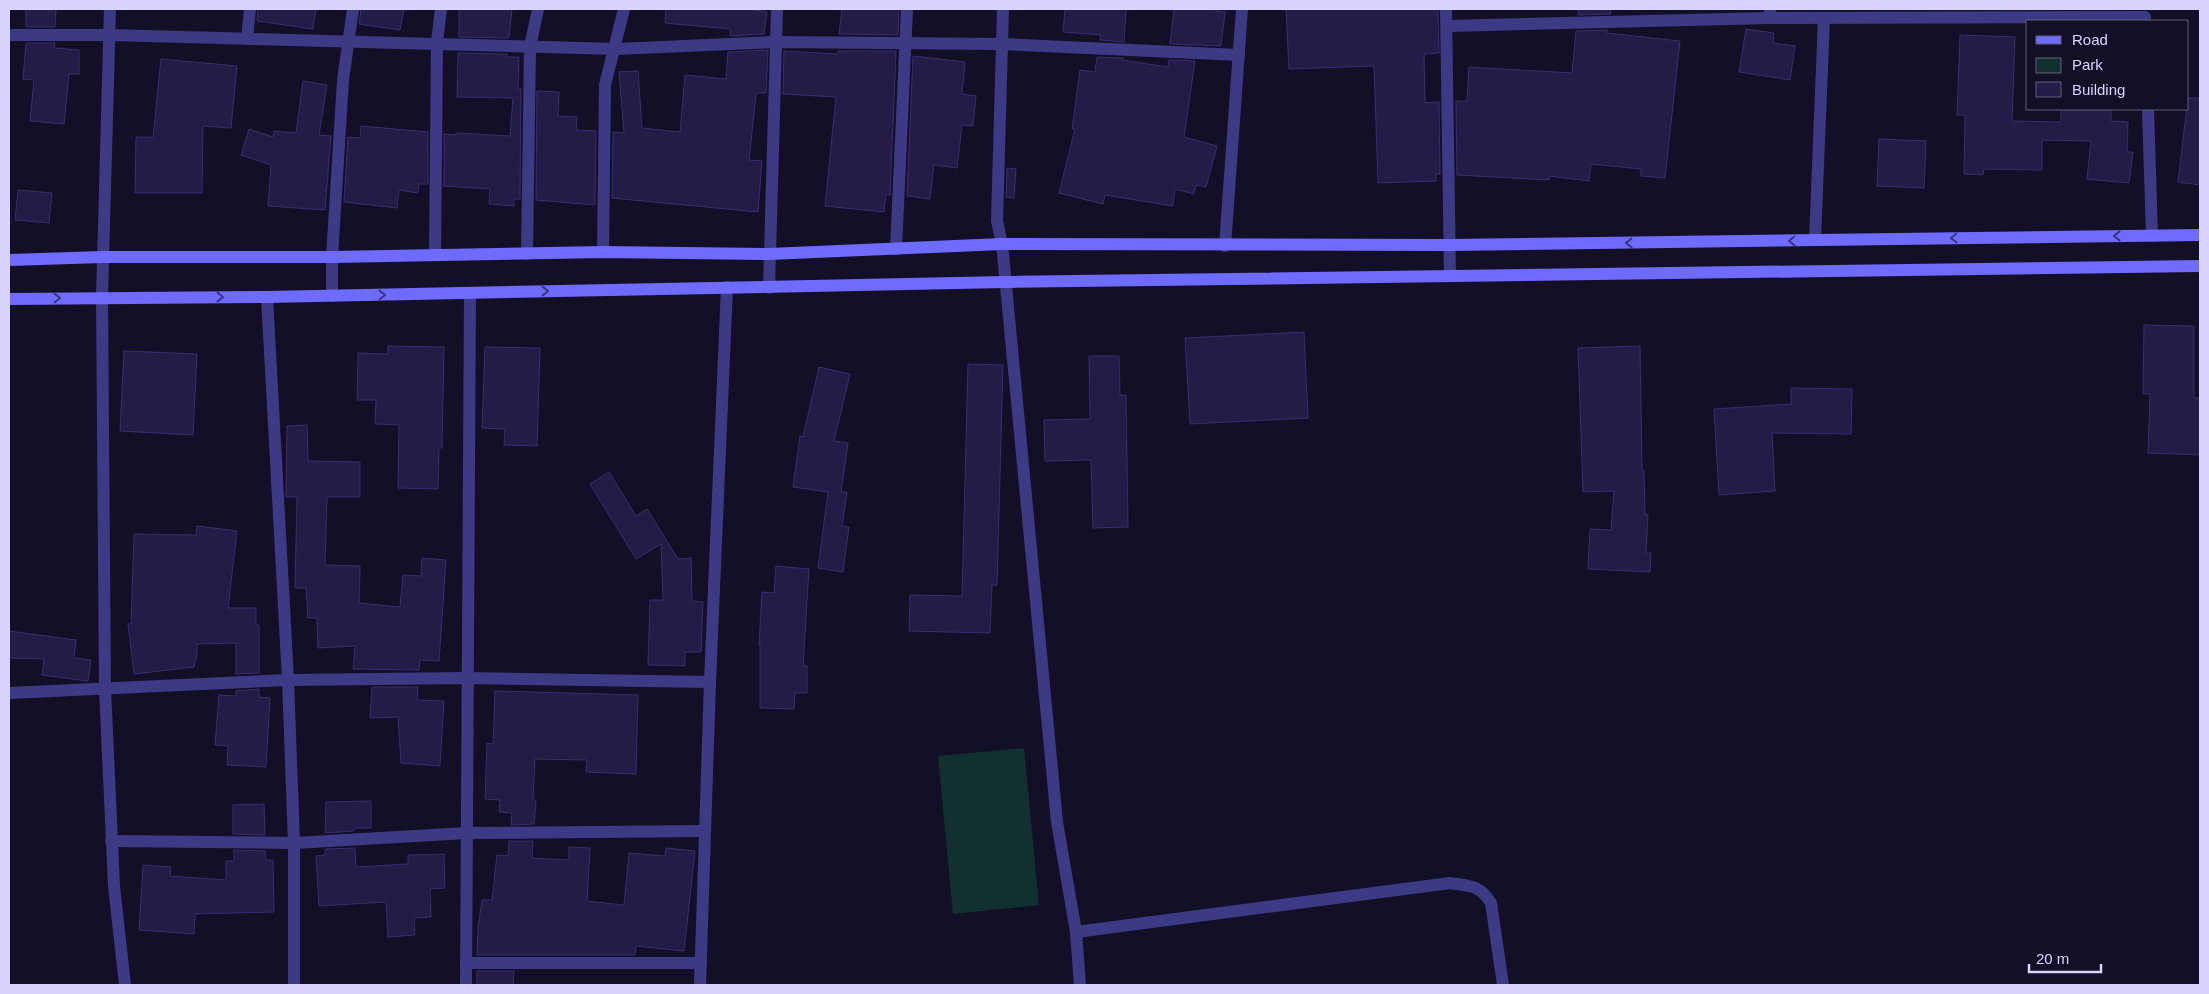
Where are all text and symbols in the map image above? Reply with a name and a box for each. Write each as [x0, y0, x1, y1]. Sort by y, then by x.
legend [2026, 20, 2189, 110]
text: Road [2072, 31, 2108, 48]
text: Park [2072, 56, 2103, 73]
text: Building [2072, 81, 2125, 98]
one-way arrow [2112, 231, 2120, 241]
one-way arrow [1950, 233, 1958, 244]
one-way arrow [1787, 236, 1795, 246]
one-way arrow [1625, 238, 1632, 248]
one-way arrow [541, 286, 549, 297]
one-way arrow [379, 290, 387, 300]
one-way arrow [216, 292, 224, 302]
one-way arrow [54, 293, 62, 303]
scale bar [2029, 942, 2102, 974]
text: 20 m [2036, 950, 2069, 967]

